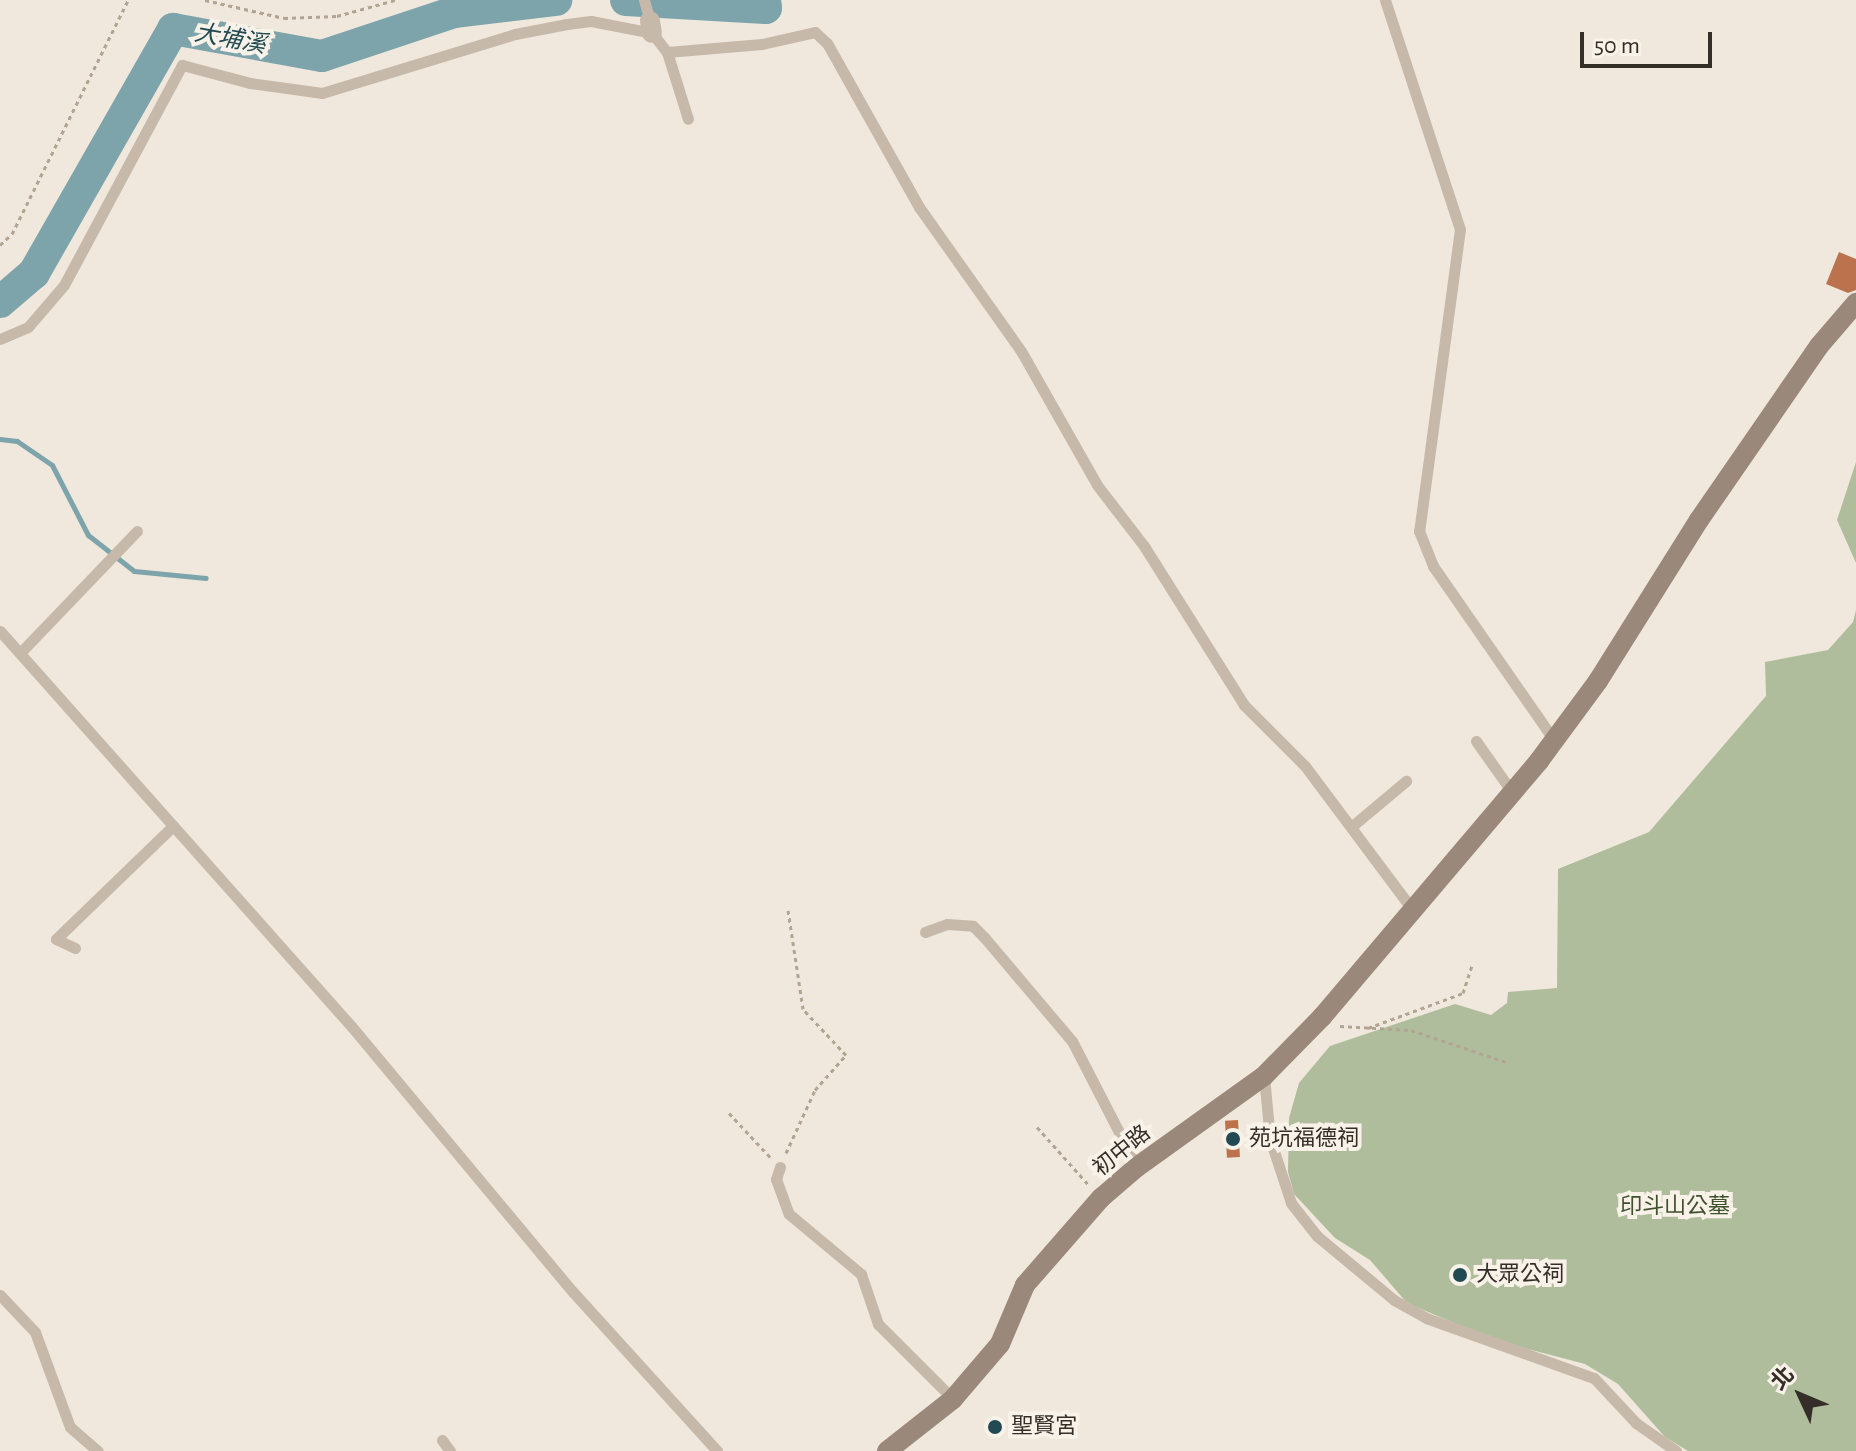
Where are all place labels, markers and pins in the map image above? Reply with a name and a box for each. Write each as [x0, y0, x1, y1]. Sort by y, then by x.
place label: 苑坑福德祠 [1249, 1126, 1359, 1152]
marker: 苑坑福德祠 [1224, 1130, 1242, 1148]
place label: 大眾公祠 [1476, 1262, 1564, 1288]
marker: 大眾公祠 [1451, 1266, 1469, 1284]
place label: 聖賢宮 [1011, 1414, 1077, 1440]
marker: 聖賢宮 [986, 1418, 1004, 1436]

